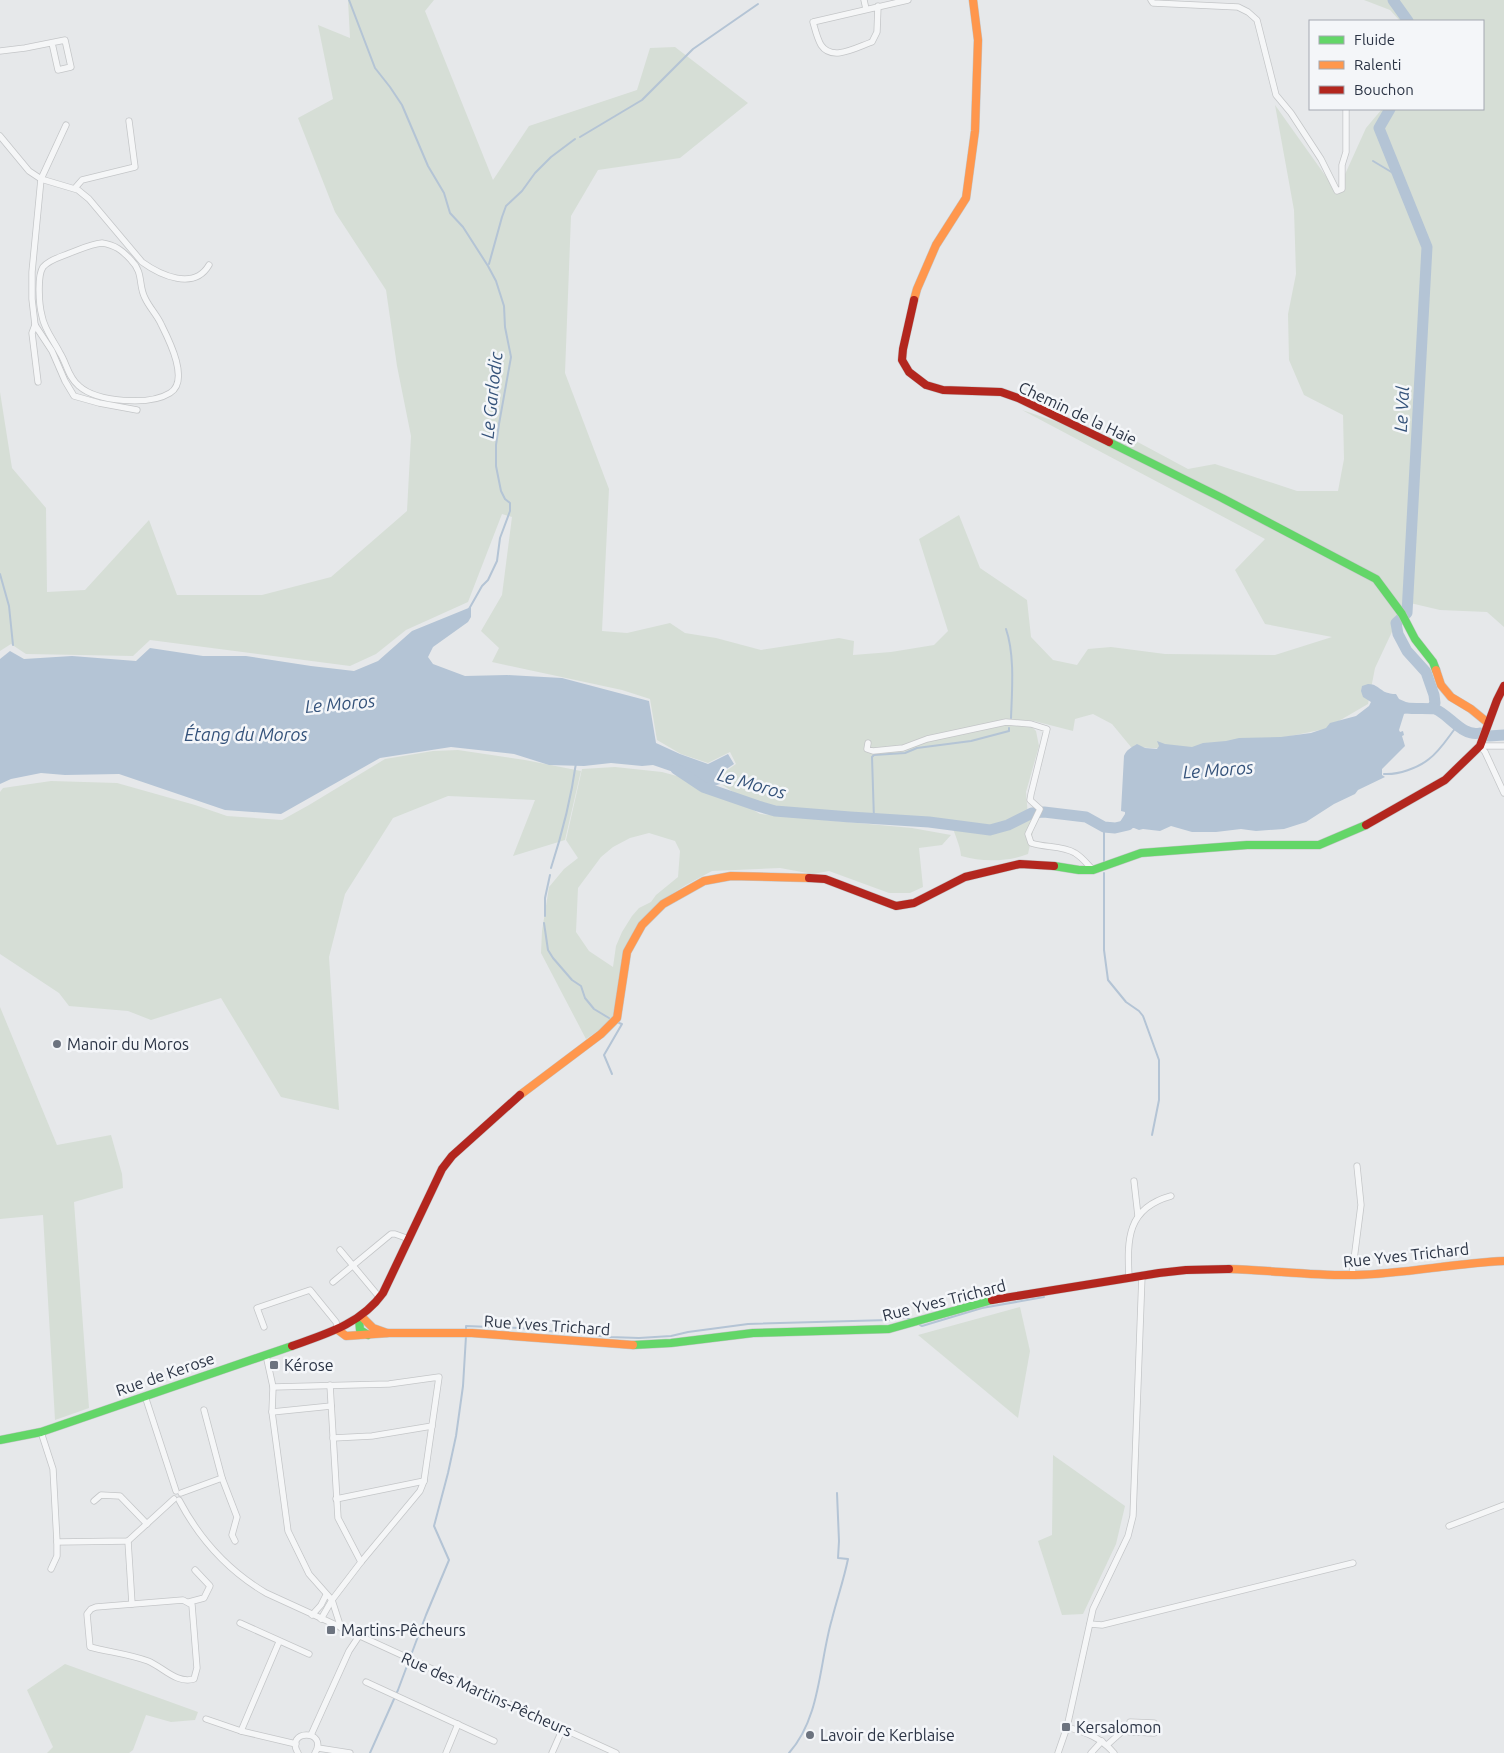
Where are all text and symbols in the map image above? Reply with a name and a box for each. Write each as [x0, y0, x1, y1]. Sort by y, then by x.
legend [1309, 20, 1484, 110]
text: Fluide [1354, 31, 1395, 48]
text: Ralenti [1354, 56, 1401, 73]
text: Bouchon [1354, 81, 1414, 98]
water label: Le Garlodic [476, 350, 506, 440]
street label: Chemin de la Haie [1016, 378, 1140, 448]
water label: Le Val [1390, 385, 1412, 433]
water label: Le Moros [304, 690, 376, 716]
water label: Étang du Moros [184, 723, 308, 744]
water label: Le Moros [1182, 757, 1254, 781]
water label: Le Moros [715, 764, 789, 802]
place label: Manoir du Moros [67, 1035, 189, 1053]
marker: Manoir du Moros [51, 1038, 63, 1050]
street label: Rue Yves Trichard [1342, 1239, 1470, 1271]
street label: Rue Yves Trichard [880, 1276, 1008, 1324]
street label: Rue Yves Trichard [483, 1312, 611, 1338]
street label: Rue de Kerose [113, 1349, 217, 1399]
place label: Kérose [284, 1356, 334, 1374]
marker: Kérose [268, 1359, 280, 1371]
place label: Martins-Pêcheurs [341, 1621, 466, 1639]
marker: Martins-Pêcheurs [325, 1624, 337, 1636]
street label: Rue des Martins-Pêcheurs [399, 1648, 575, 1740]
place label: Kersalomon [1076, 1718, 1161, 1736]
marker: Kersalomon [1060, 1721, 1072, 1733]
place label: Lavoir de Kerblaise [820, 1726, 955, 1744]
marker: Lavoir de Kerblaise [804, 1729, 816, 1741]

